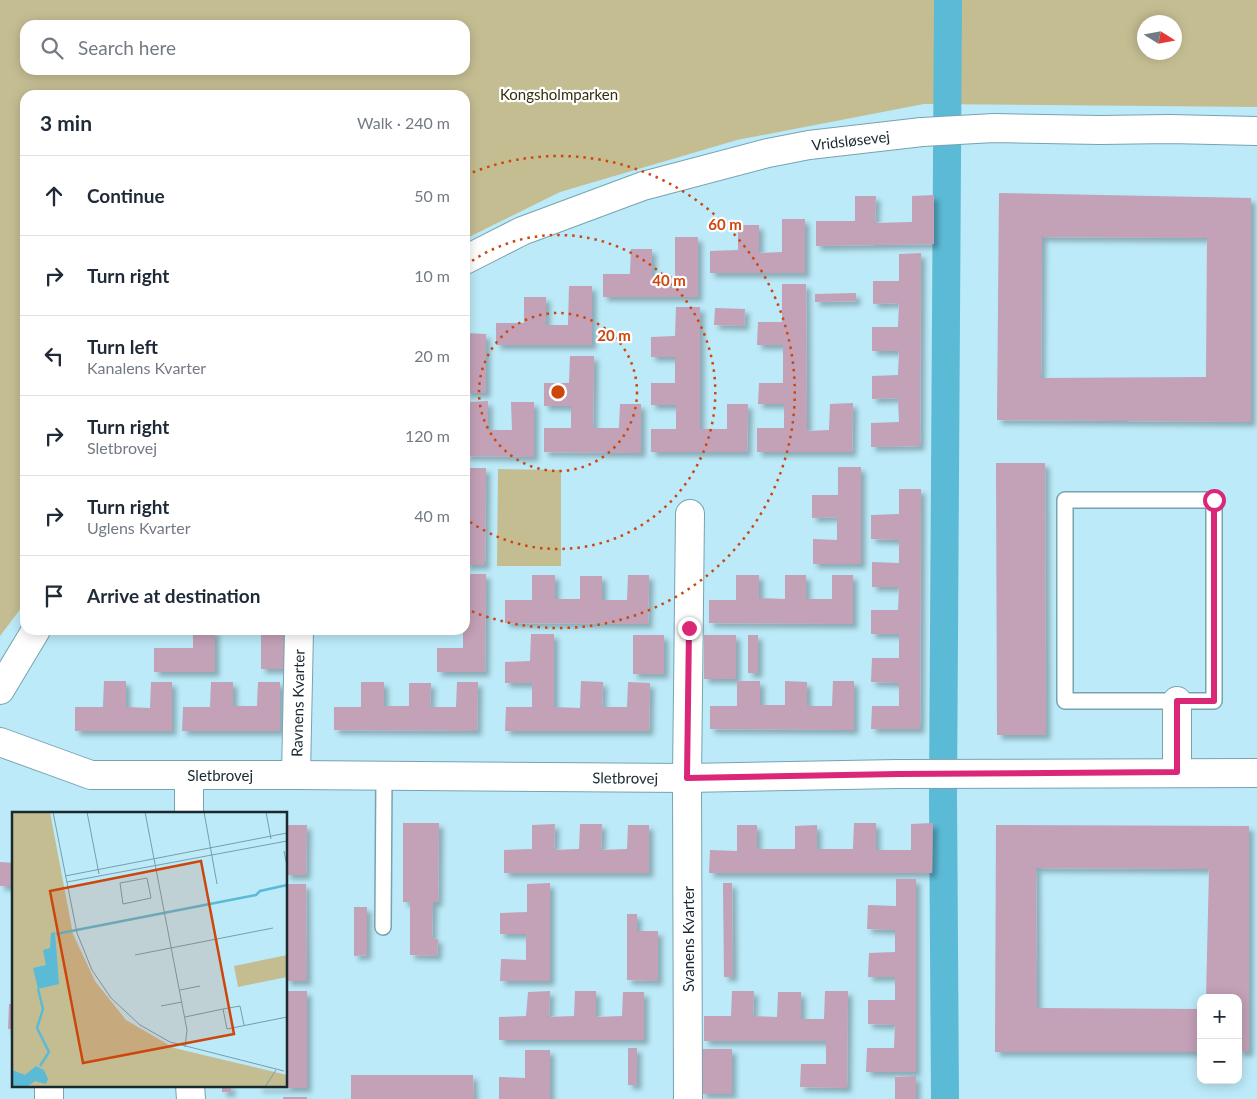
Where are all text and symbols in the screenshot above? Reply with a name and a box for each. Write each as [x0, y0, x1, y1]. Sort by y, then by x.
north arrow [1137, 15, 1182, 60]
search box [20, 20, 470, 75]
icon: search [38, 34, 66, 62]
text: Search here [78, 36, 176, 59]
park label: Kongsholmparken [500, 85, 618, 103]
text: 3 min [40, 110, 92, 135]
text: Walk · 240 m [357, 113, 450, 132]
street label: Vridsløsevej [811, 127, 891, 154]
icon: ahead [40, 182, 68, 210]
text: Continue [87, 184, 165, 207]
text: 50 m [414, 186, 450, 205]
text: 60 m [708, 215, 742, 233]
icon: right [40, 262, 68, 290]
text: Turn right [87, 264, 169, 287]
text: 10 m [414, 266, 450, 285]
text: 40 m [652, 271, 686, 289]
text: 20 m [597, 326, 631, 344]
text: Turn left [87, 335, 158, 358]
icon: left [40, 342, 68, 370]
text: 20 m [414, 346, 450, 365]
text: Kanalens Kvarter [87, 358, 206, 377]
centre of rings [549, 383, 567, 401]
text: Turn right [87, 415, 169, 438]
icon: right [40, 422, 68, 450]
text: 120 m [405, 426, 450, 445]
text: Sletbrovej [87, 438, 157, 457]
route start [1203, 489, 1226, 512]
text: Turn right [87, 495, 169, 518]
icon: right [40, 502, 68, 530]
text: 40 m [414, 506, 450, 525]
text: Uglens Kvarter [87, 518, 190, 537]
icon: arrive [40, 582, 68, 610]
text: Arrive at destination [87, 584, 260, 607]
route end [678, 617, 701, 640]
street label: Ravnens Kvarter [287, 648, 308, 757]
street label: Sletbrovej [187, 766, 253, 784]
street label: Sletbrovej [592, 768, 658, 787]
inset map [12, 812, 288, 1086]
street label: Svanens Kvarter [679, 885, 697, 992]
map controls [1197, 994, 1242, 1084]
button: + [1197, 994, 1242, 1039]
button: − [1197, 1039, 1242, 1084]

